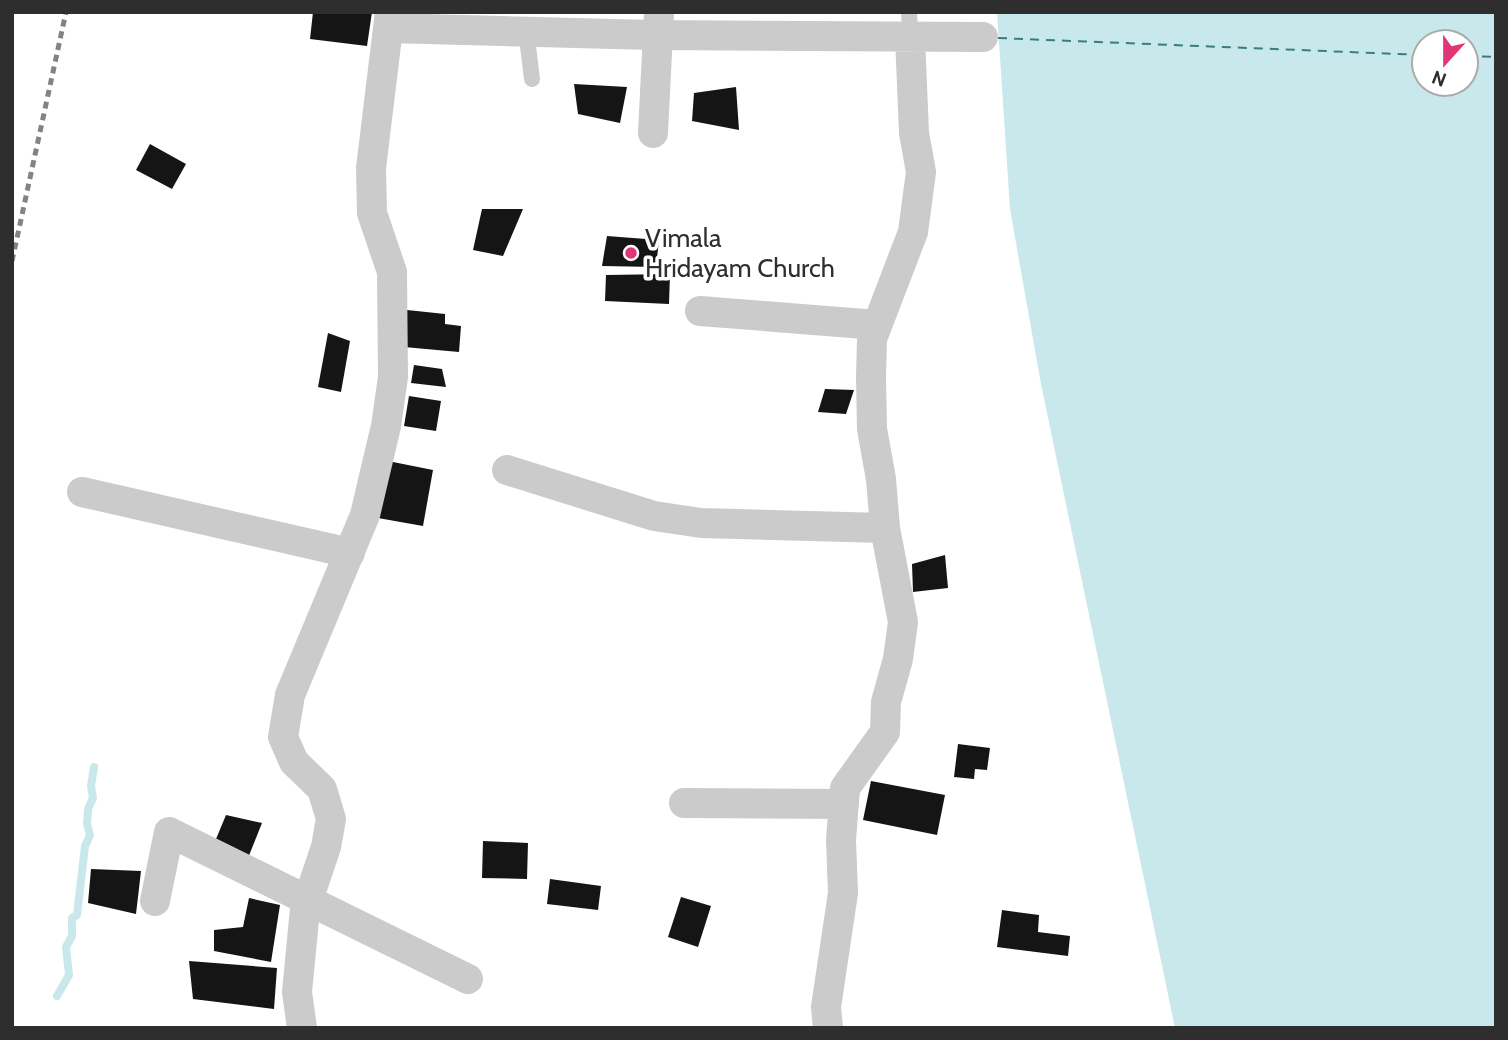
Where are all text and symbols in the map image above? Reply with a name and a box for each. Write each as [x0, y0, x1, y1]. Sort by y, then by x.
north arrow [1410, 28, 1480, 98]
text: N [1429, 65, 1449, 92]
place label: Vimala Hridayam Church [645, 222, 835, 284]
marker: Vimala Hridayam Church [623, 245, 639, 261]

